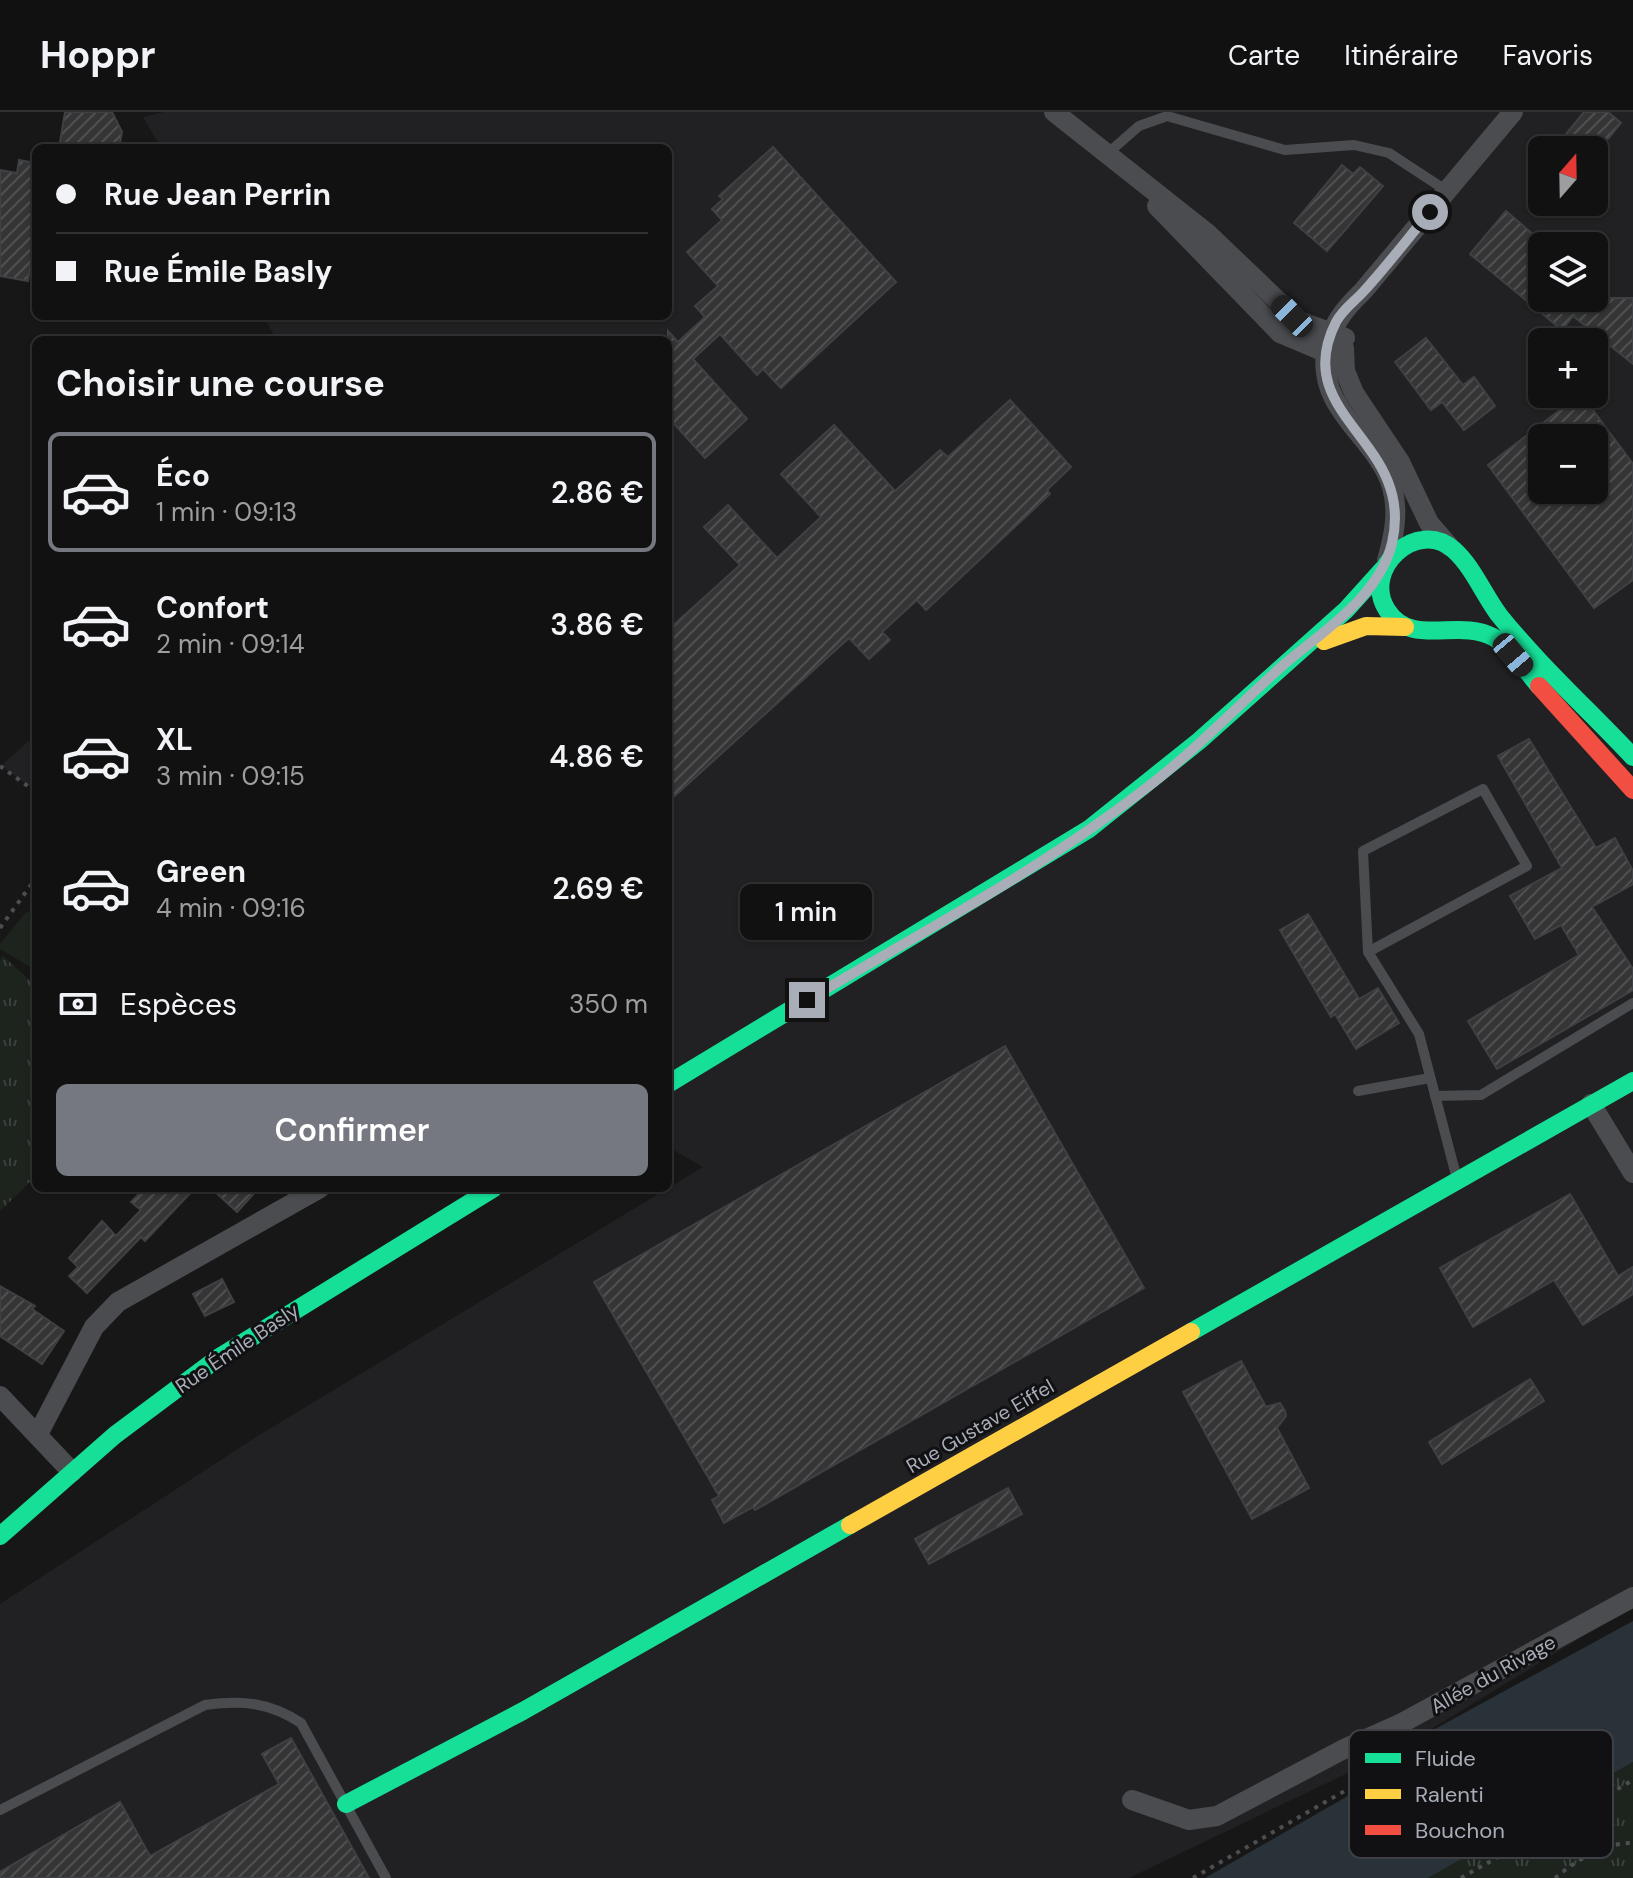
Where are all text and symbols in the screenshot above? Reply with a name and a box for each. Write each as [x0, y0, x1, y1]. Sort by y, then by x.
text: Hoppr [40, 30, 156, 80]
text: Carte [1228, 37, 1300, 74]
text: Itinéraire [1344, 37, 1458, 74]
text: Favoris [1502, 37, 1593, 74]
north arrow [1528, 136, 1608, 216]
map controls [1528, 136, 1608, 504]
text: Rue Jean Perrin [104, 175, 331, 214]
route start [1412, 194, 1448, 230]
button: layers [1528, 232, 1608, 312]
text: Rue Émile Basly [104, 252, 332, 291]
car [1267, 291, 1317, 341]
button: + [1528, 328, 1608, 408]
text: Choisir une course [56, 360, 385, 407]
button: − [1528, 424, 1608, 504]
icon: car [60, 456, 132, 528]
text: Éco [156, 456, 210, 495]
text: 2.86 € [551, 473, 644, 512]
text: 1 min · 09:13 [156, 495, 297, 529]
icon: car [60, 588, 132, 660]
text: Confort [156, 588, 269, 627]
text: 3.86 € [550, 605, 644, 644]
text: 2 min · 09:14 [156, 627, 304, 661]
car [1488, 629, 1538, 681]
icon: car [60, 720, 132, 792]
text: XL [156, 720, 193, 759]
text: 4.86 € [549, 737, 644, 776]
text: 3 min · 09:15 [156, 759, 305, 793]
icon: car [60, 852, 132, 924]
text: Green [156, 852, 246, 891]
text: 2.69 € [552, 869, 644, 908]
callout: 1 min [741, 884, 873, 940]
text: 4 min · 09:16 [156, 891, 306, 925]
text: 1 min [775, 895, 837, 929]
icon: cash [56, 982, 100, 1026]
route end [789, 982, 825, 1018]
text: Espèces [120, 985, 237, 1024]
text: 350 m [569, 987, 648, 1021]
button: Confirmer [56, 1084, 648, 1176]
street label: Rue Émile Basly [170, 1297, 304, 1399]
street label: Rue Gustave Eiffel [901, 1373, 1059, 1479]
street label: Allée du Rivage [1426, 1629, 1560, 1719]
legend [1349, 1730, 1613, 1858]
text: Fluide [1415, 1744, 1476, 1773]
text: Ralenti [1415, 1780, 1484, 1809]
text: Bouchon [1415, 1816, 1505, 1845]

